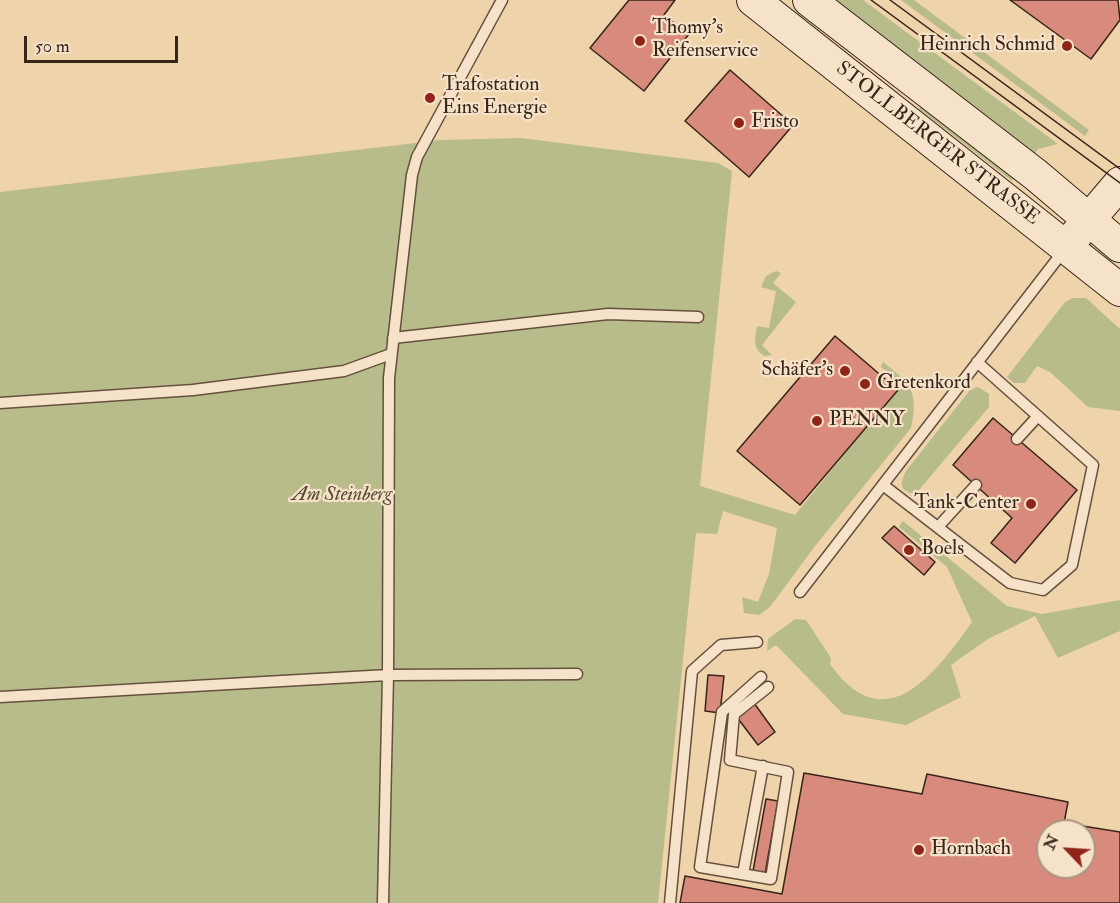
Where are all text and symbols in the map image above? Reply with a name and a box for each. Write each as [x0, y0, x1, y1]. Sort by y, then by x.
place label: Thomy's Reifenservice [652, 17, 758, 64]
scale bar [27, 24, 182, 62]
marker: Thomy's Reifenservice [633, 34, 647, 48]
place label: Heinrich Schmid [919, 34, 1055, 58]
text: 50 m [35, 35, 70, 58]
marker: Heinrich Schmid [1060, 39, 1074, 53]
street label: STOLLBERGER STRASSE [830, 57, 1044, 231]
place label: Trafostation Eins Energie [442, 74, 547, 121]
marker: Trafostation Eins Energie [423, 91, 437, 105]
place label: Fristo [751, 111, 799, 135]
marker: Fristo [732, 116, 746, 130]
place label: Schäfer's [761, 359, 833, 383]
marker: Schäfer's [838, 364, 852, 378]
place label: Gretenkord [877, 372, 971, 396]
marker: Gretenkord [858, 377, 872, 391]
place label: PENNY [829, 409, 905, 433]
marker: PENNY [810, 414, 824, 428]
park label: Am Steinberg [292, 484, 392, 508]
place label: Tank-Center [914, 492, 1019, 516]
marker: Tank-Center [1024, 497, 1038, 511]
place label: Boels [921, 538, 964, 562]
marker: Boels [902, 543, 916, 557]
north arrow [1036, 819, 1096, 879]
text: N [1039, 832, 1064, 853]
place label: Hornbach [931, 838, 1011, 862]
marker: Hornbach [912, 843, 926, 857]

